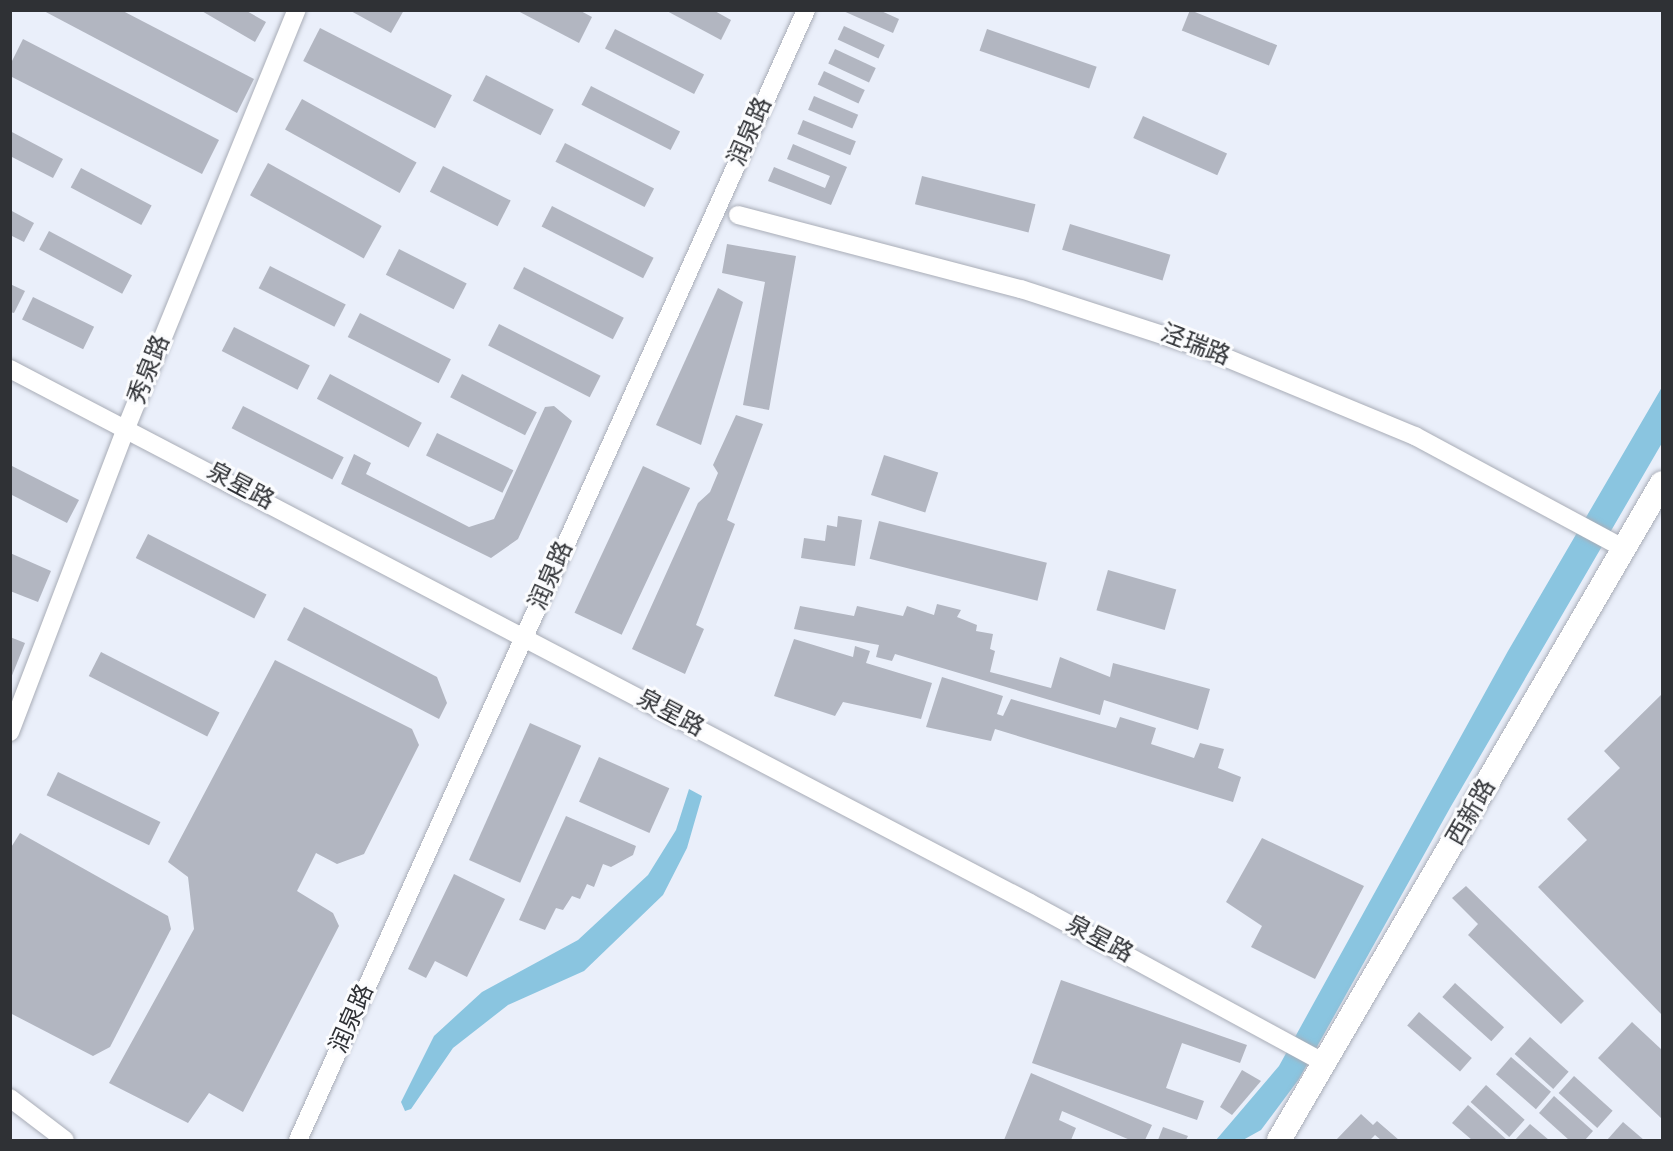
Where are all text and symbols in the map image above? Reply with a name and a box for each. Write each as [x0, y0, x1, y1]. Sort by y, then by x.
street label: 润泉路 [723, 93, 779, 171]
street label: 泾瑞路 [1156, 320, 1234, 372]
street label: 秀泉路 [123, 331, 177, 409]
street label: 泉星路 [201, 457, 279, 517]
street label: 润泉路 [524, 537, 580, 615]
street label: 泉星路 [631, 684, 709, 744]
street label: 西新路 [1442, 775, 1502, 851]
street label: 泉星路 [1060, 910, 1138, 970]
street label: 润泉路 [325, 980, 381, 1058]

